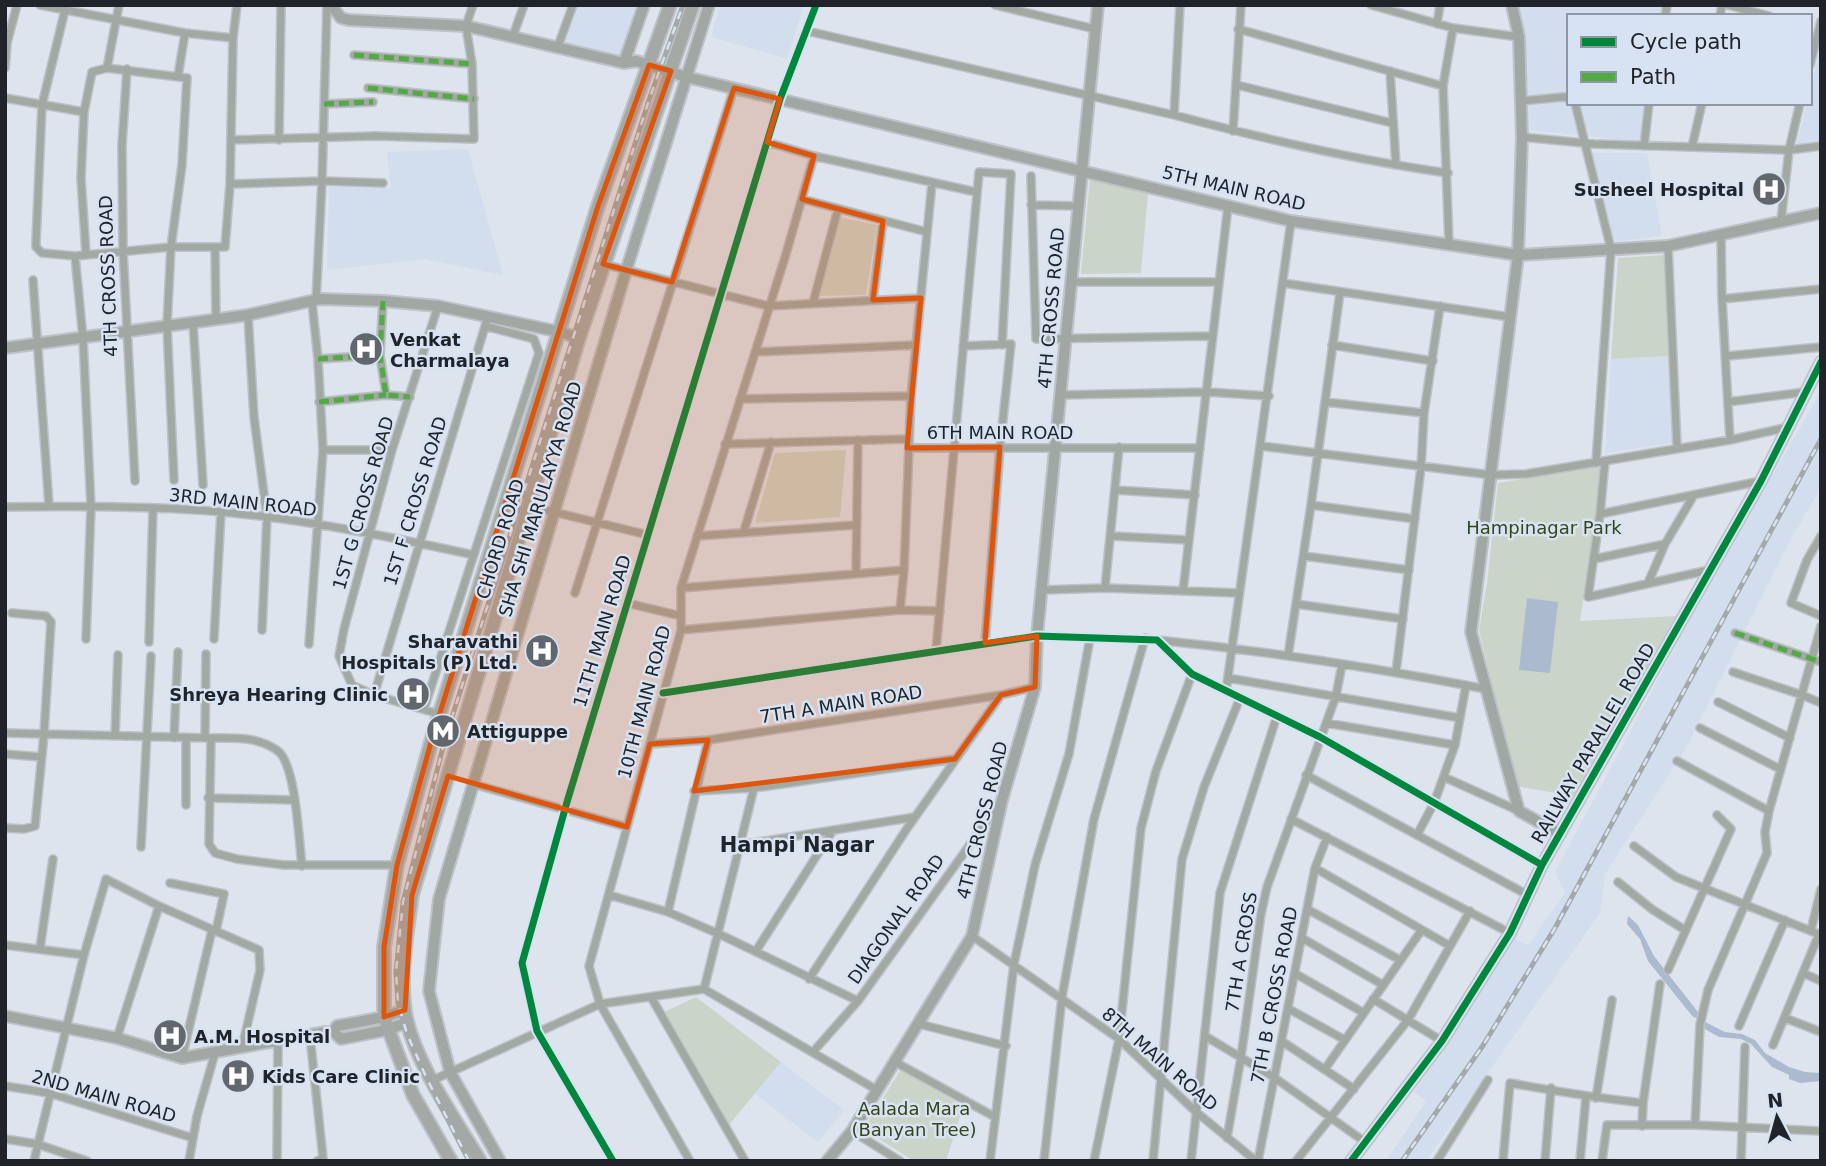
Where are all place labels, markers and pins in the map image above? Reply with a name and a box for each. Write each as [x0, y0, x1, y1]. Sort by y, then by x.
hospital icon: Susheel Hospital [1750, 170, 1788, 208]
place label: Susheel Hospital [1574, 179, 1744, 200]
place label: Venkat Charmalaya [390, 329, 510, 371]
hospital icon: Venkat Charmalaya [347, 330, 385, 368]
place label: Sharavathi Hospitals (P) Ltd. [341, 631, 518, 673]
hospital icon: Sharavathi Hospitals (P) Ltd. [523, 632, 561, 670]
hospital icon: Shreya Hearing Clinic [394, 675, 432, 713]
place label: Shreya Hearing Clinic [169, 684, 388, 705]
metro station icon: Attiguppe [424, 712, 462, 750]
place label: Attiguppe [467, 721, 568, 742]
hospital icon: A.M. Hospital [151, 1017, 189, 1055]
place label: A.M. Hospital [194, 1026, 330, 1047]
hospital icon: Kids Care Clinic [219, 1057, 257, 1095]
place label: Kids Care Clinic [262, 1066, 420, 1087]

